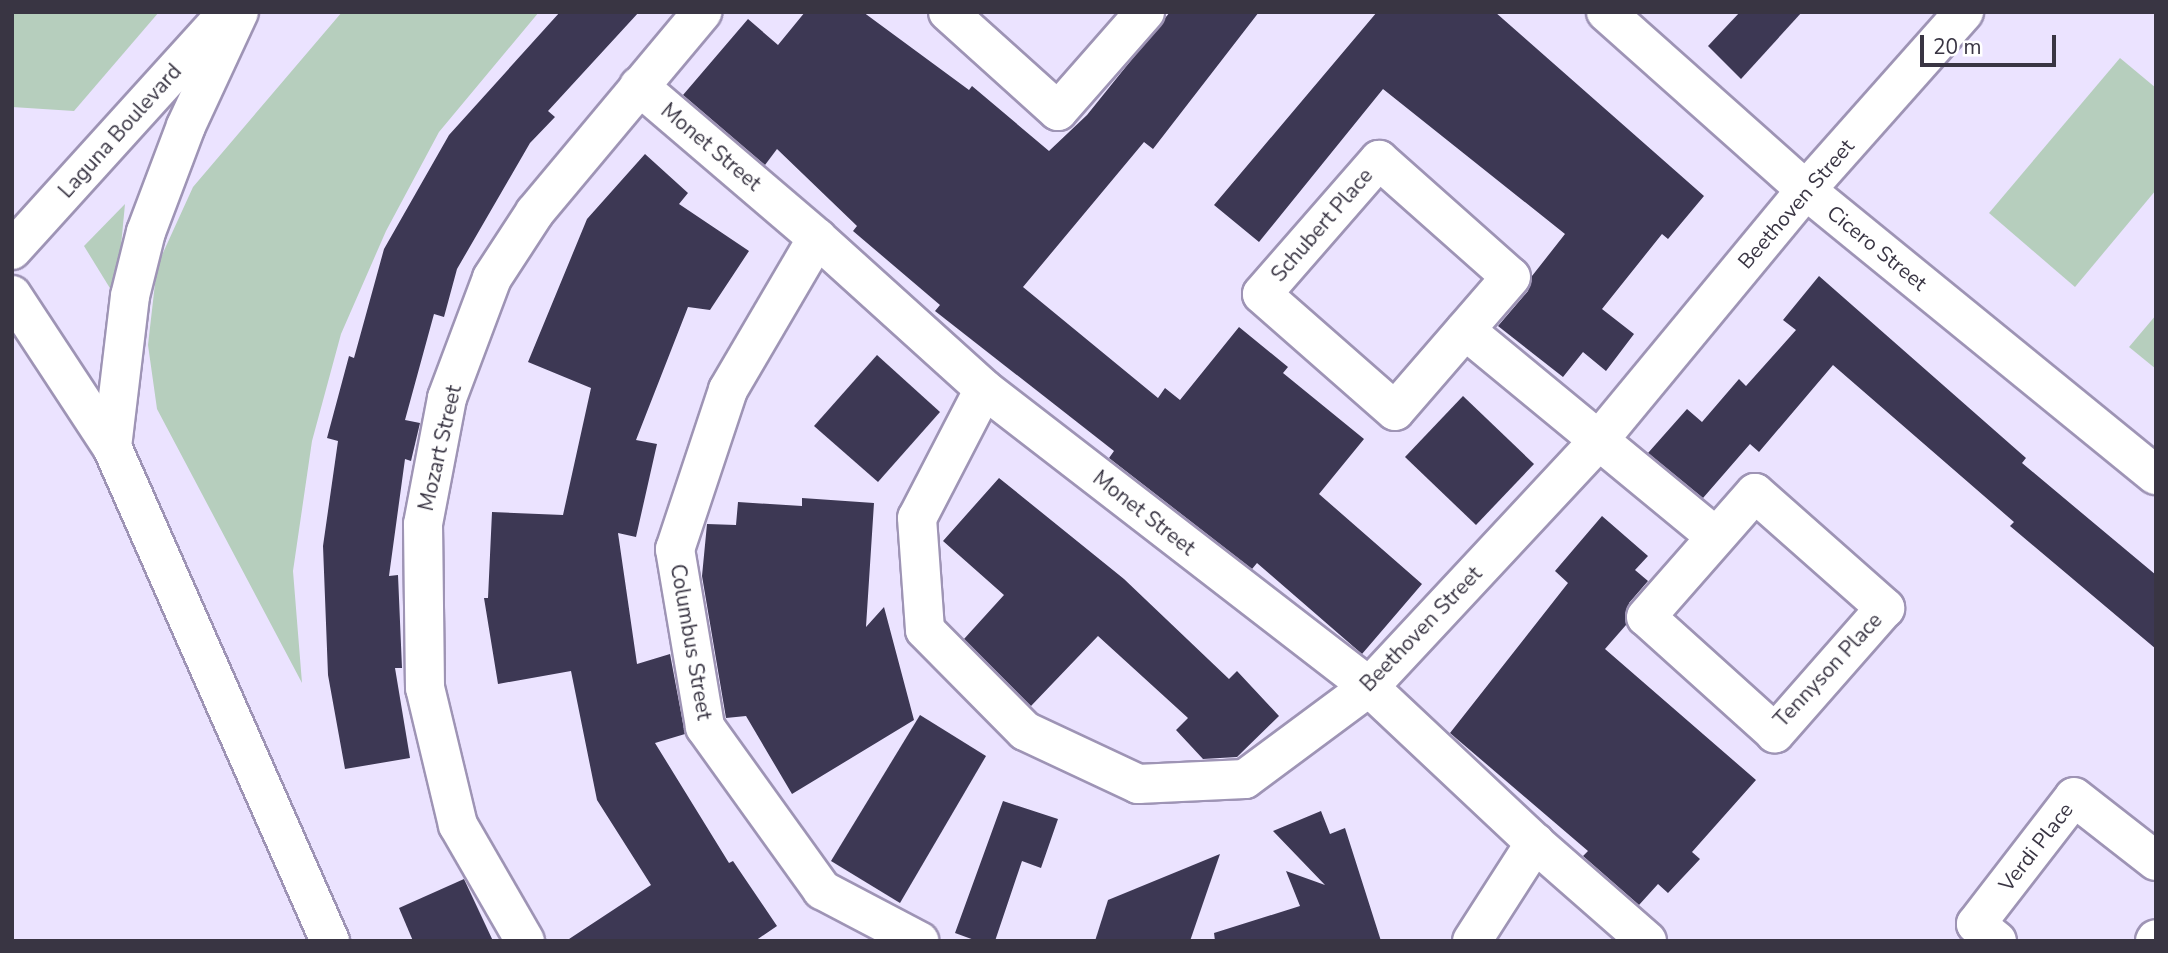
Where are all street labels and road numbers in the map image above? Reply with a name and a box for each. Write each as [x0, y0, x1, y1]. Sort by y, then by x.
street label: Laguna Boulevard [53, 59, 187, 203]
street label: Monet Street [656, 98, 766, 196]
street label: Beethoven Street [1733, 134, 1859, 274]
street label: Schubert Place [1266, 163, 1378, 287]
street label: Cicero Street [1822, 200, 1932, 296]
street label: Mozart Street [413, 383, 467, 513]
street label: Monet Street [1088, 465, 1200, 561]
street label: Beethoven Street [1355, 561, 1487, 697]
street label: Columbus Street [665, 562, 717, 722]
street label: Tennyson Place [1769, 608, 1887, 732]
street label: Verdi Place [1994, 798, 2078, 896]

